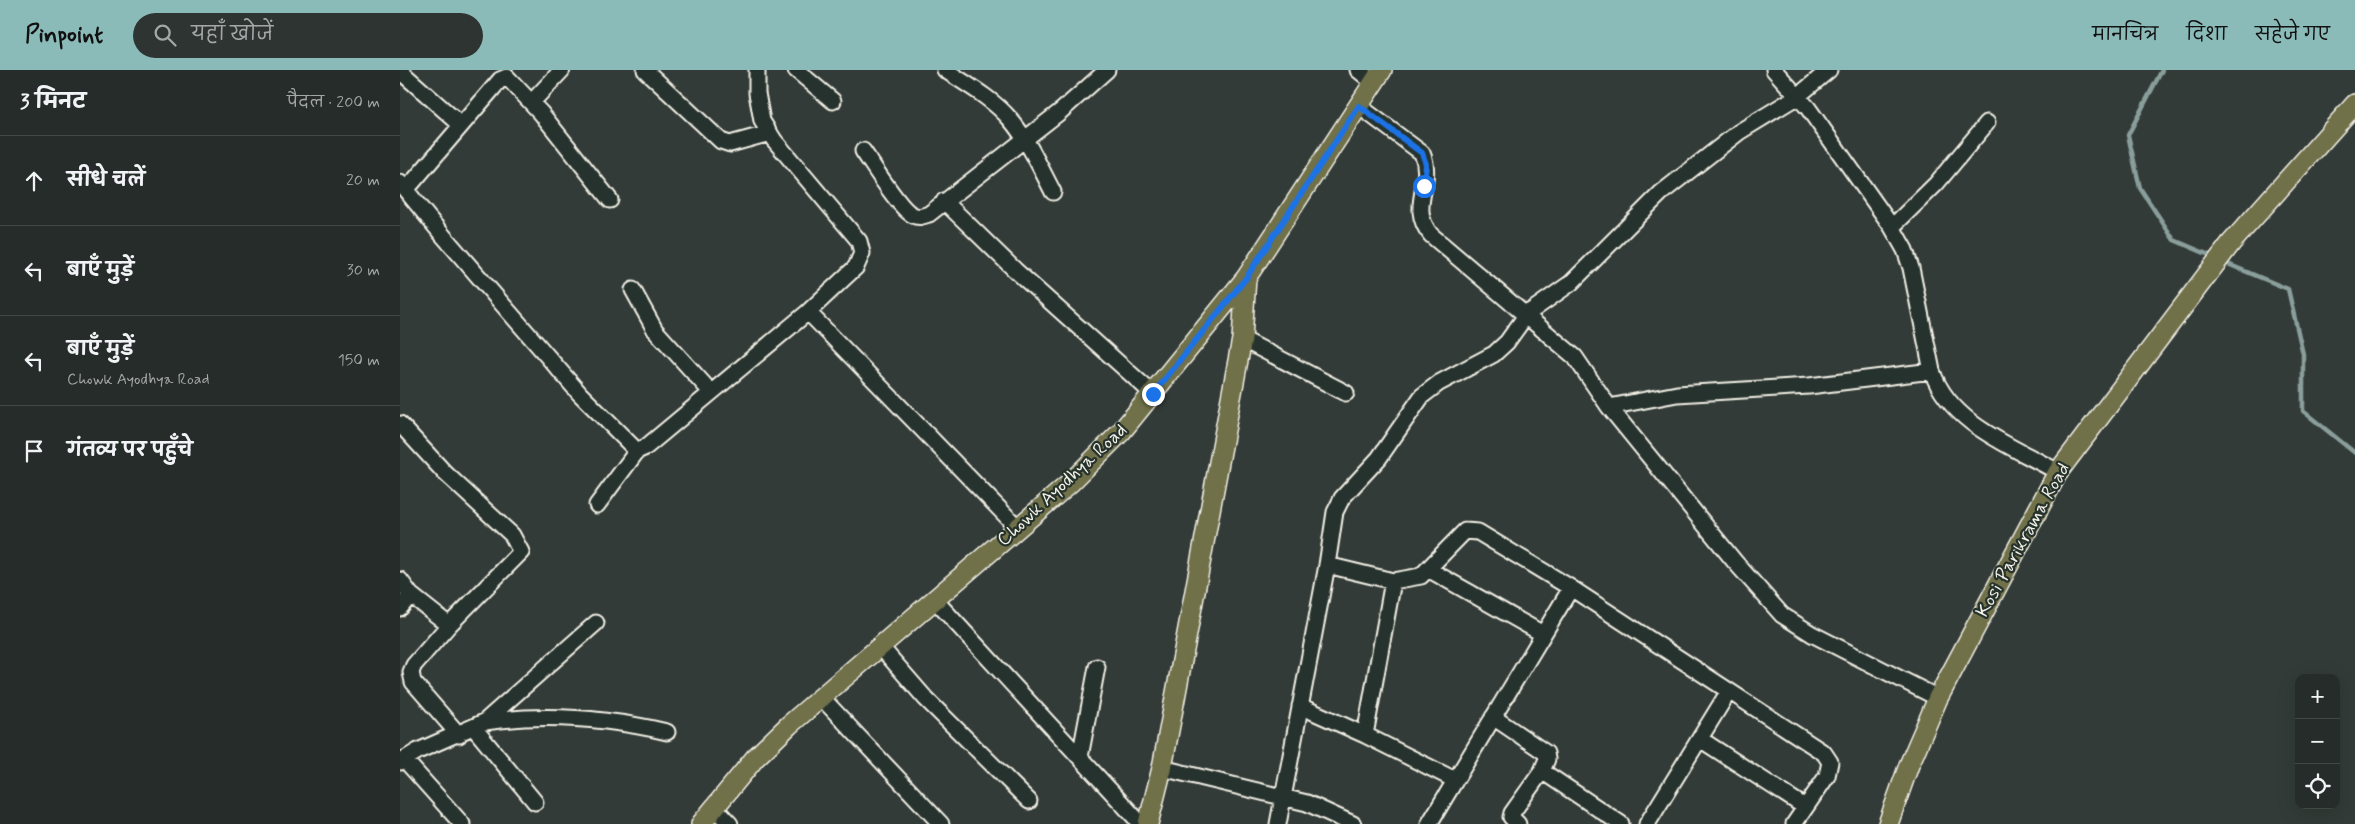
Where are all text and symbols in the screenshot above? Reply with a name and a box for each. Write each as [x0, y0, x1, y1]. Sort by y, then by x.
search box [133, 13, 483, 58]
text: Pinpoint [25, 20, 103, 51]
icon: search [151, 21, 179, 49]
text: यहाँ खोजें [191, 22, 273, 47]
text: मानचित्र [2092, 23, 2158, 47]
text: दिशा [2186, 23, 2227, 47]
text: सहेजे गए [2255, 23, 2330, 47]
text: 3 मिनट [20, 88, 86, 116]
text: पैदल · 200 m [287, 92, 380, 113]
icon: ahead [20, 167, 48, 195]
text: सीधे चलें [67, 168, 145, 193]
text: 20 m [346, 170, 380, 191]
route start [1413, 175, 1436, 198]
icon: left [20, 257, 48, 285]
text: बाएँ मुड़ें [67, 258, 134, 283]
text: 30 m [347, 260, 380, 281]
text: बाएँ मुड़ें [67, 337, 134, 362]
icon: left [20, 347, 48, 375]
text: 150 m [338, 350, 380, 371]
text: Chowk Ayodhya Road [67, 369, 210, 390]
route end [1142, 383, 1165, 406]
street label: Chowk Ayodhya Road [992, 418, 1132, 552]
icon: arrive [20, 437, 48, 465]
text: गंतव्य पर पहुँचे [67, 438, 193, 463]
street label: Kosi Parikrama Road [1970, 458, 2076, 622]
map controls [2295, 674, 2340, 809]
button: + [2295, 674, 2340, 719]
button: − [2295, 719, 2340, 764]
button: locate [2295, 764, 2340, 809]

